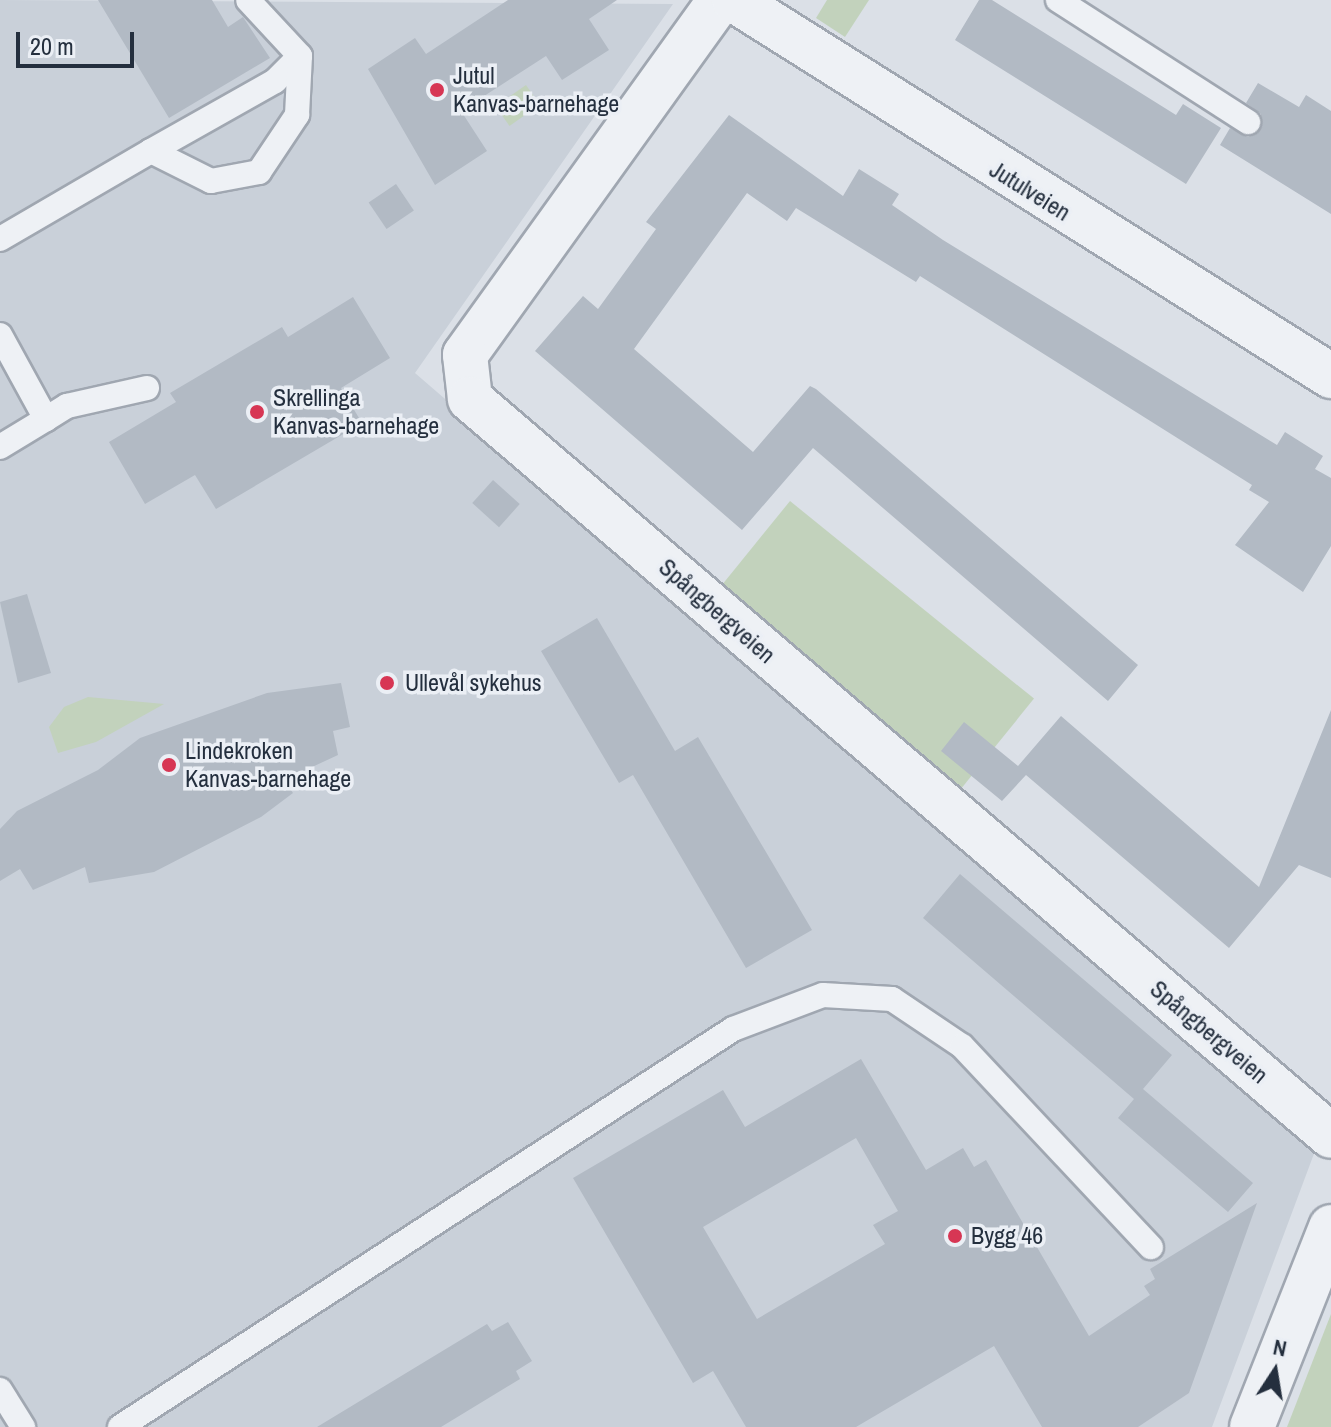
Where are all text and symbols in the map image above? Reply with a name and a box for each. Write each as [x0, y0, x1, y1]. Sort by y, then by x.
scale bar [20, 16, 138, 66]
text: 20 m [30, 30, 74, 62]
place label: Jutul Kanvas-barnehage [453, 62, 619, 118]
marker: Jutul Kanvas-barnehage [428, 81, 446, 99]
street label: Jutulveien [984, 155, 1076, 227]
place label: Skrellinga Kanvas-barnehage [273, 384, 439, 440]
marker: Skrellinga Kanvas-barnehage [248, 403, 266, 421]
street label: Spångbergveien [653, 553, 781, 669]
place label: Ullevål sykehus [405, 669, 542, 697]
marker: Ullevål sykehus [376, 672, 398, 694]
place label: Lindekroken Kanvas-barnehage [185, 737, 351, 793]
marker: Lindekroken Kanvas-barnehage [160, 756, 178, 774]
street label: Spångbergveien [1144, 975, 1274, 1089]
place label: Bygg 46 [971, 1222, 1043, 1250]
marker: Bygg 46 [946, 1227, 964, 1245]
north arrow [1235, 1331, 1315, 1411]
text: N [1270, 1331, 1289, 1364]

